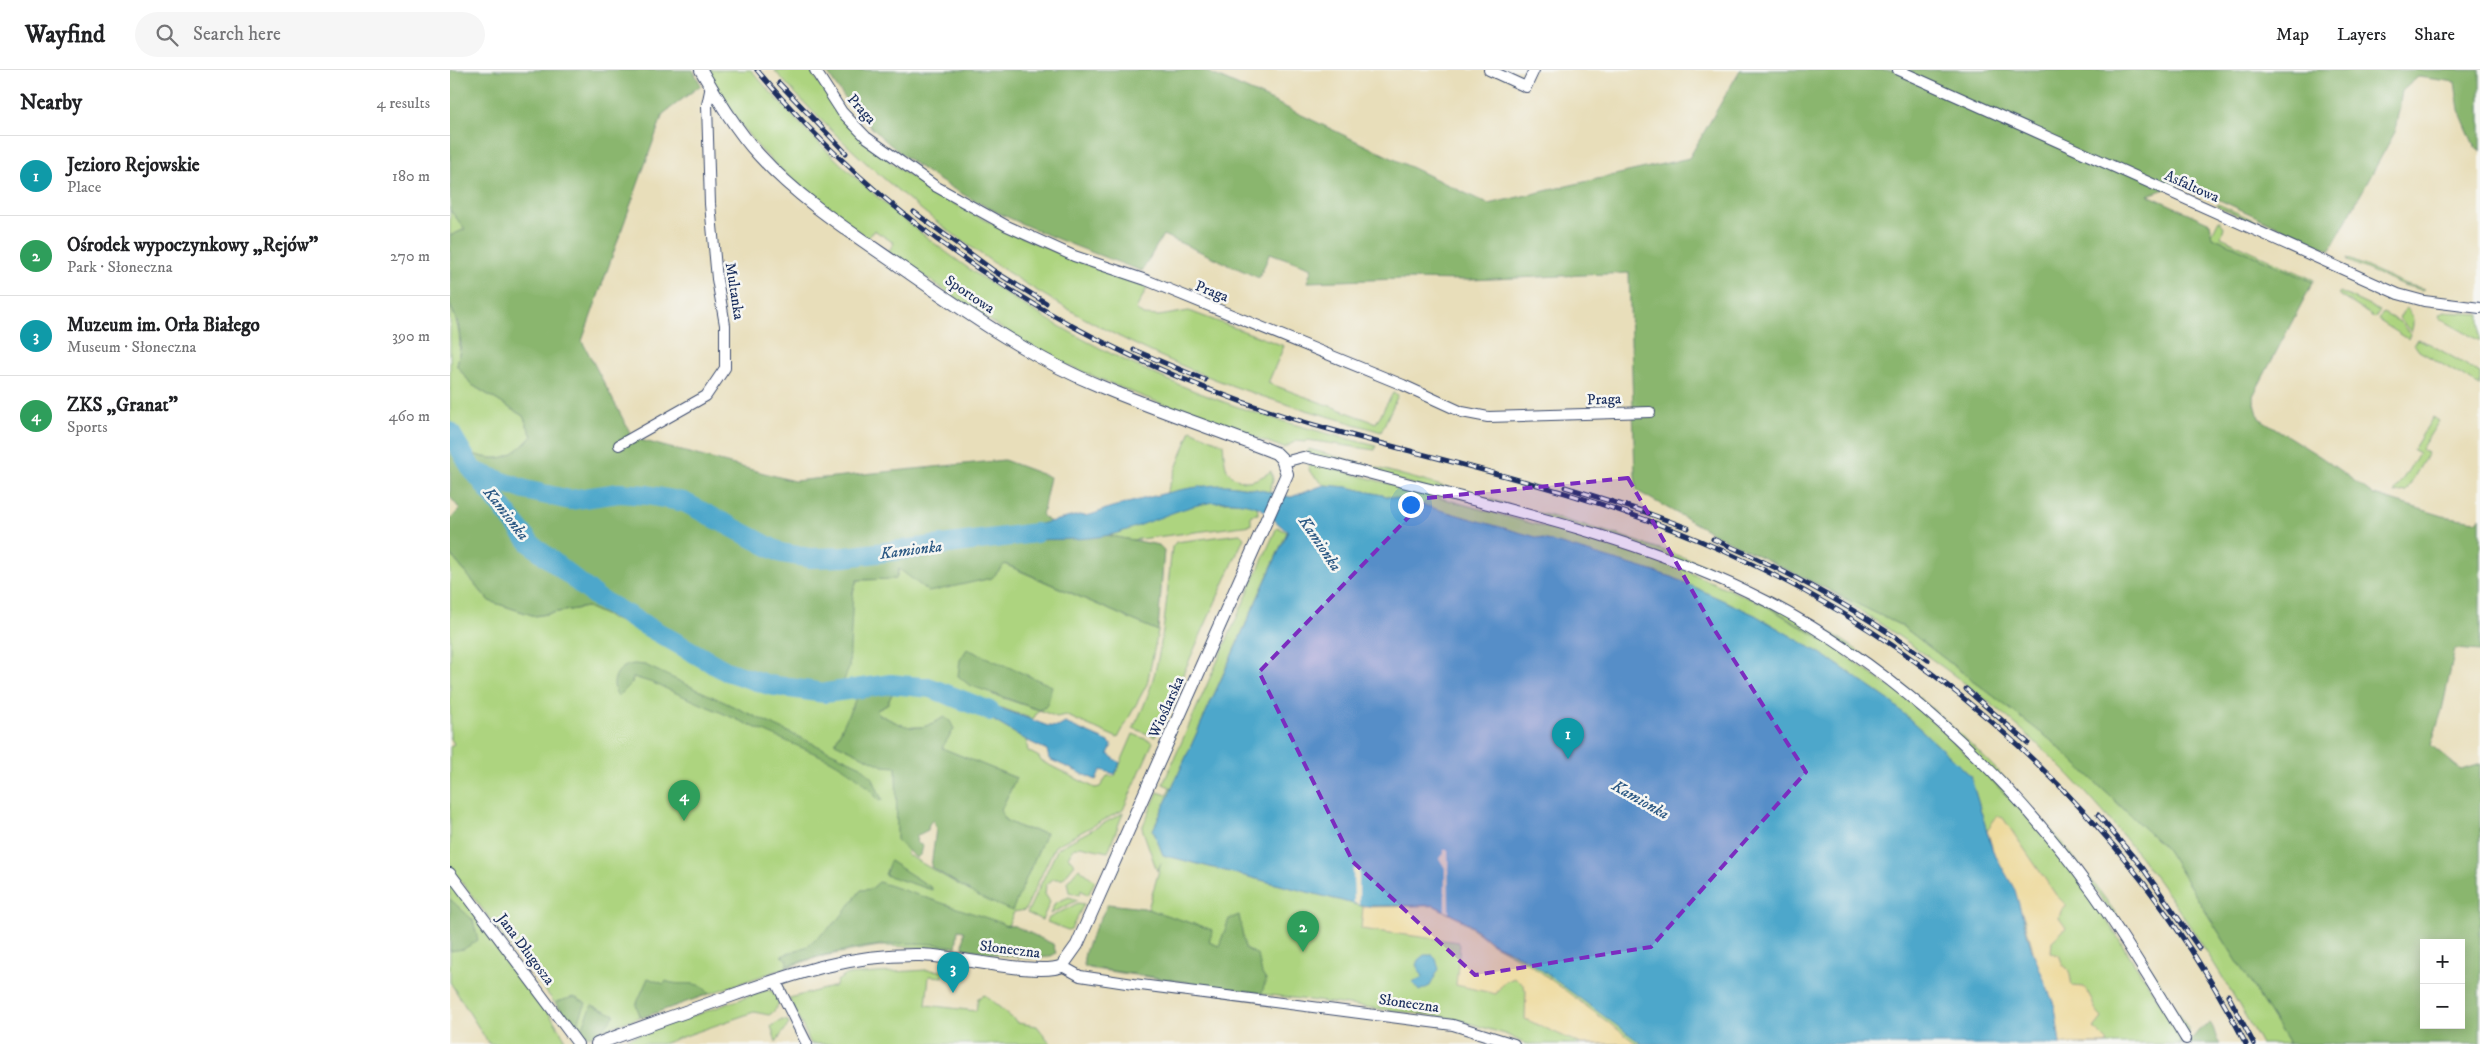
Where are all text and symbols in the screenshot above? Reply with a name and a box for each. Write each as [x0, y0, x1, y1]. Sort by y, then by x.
search box [135, 12, 485, 57]
text: Wayfind [25, 20, 105, 50]
icon: search [153, 21, 181, 49]
text: Search here [193, 23, 281, 46]
text: Map [2276, 24, 2309, 46]
text: Layers [2337, 24, 2386, 46]
text: Share [2414, 24, 2455, 46]
text: Nearby [20, 90, 82, 116]
street label: Praga [843, 90, 881, 129]
text: 4 results [377, 93, 430, 113]
text: Jezioro Rejowskie [67, 154, 200, 177]
text: 1 [33, 166, 39, 186]
text: 180 m [392, 166, 430, 186]
street label: Asfaltowa [2161, 166, 2223, 207]
text: Place [67, 177, 101, 197]
text: Ośrodek wypoczynkowy „Rejów” [67, 234, 318, 257]
text: 2 [32, 246, 40, 266]
text: 270 m [390, 246, 430, 266]
text: Park · Słoneczna [67, 257, 172, 277]
street label: Multanka [721, 261, 749, 322]
street label: Sportowa [941, 271, 999, 318]
street label: Praga [1192, 276, 1232, 307]
text: Muzeum im. Orła Białego [67, 314, 260, 337]
text: 3 [33, 326, 39, 346]
text: 390 m [392, 326, 430, 346]
text: Museum · Słoneczna [67, 337, 196, 357]
street label: Praga [1587, 389, 1622, 410]
text: ZKS „Granat” [67, 394, 178, 417]
text: 4 [31, 406, 41, 426]
text: 460 m [388, 406, 430, 426]
text: Sports [67, 417, 108, 437]
water label: Kamionka [479, 482, 533, 544]
your location [1398, 492, 1424, 518]
water label: Kamionka [1294, 511, 1346, 575]
water label: Kamionka [878, 536, 943, 564]
street label: Wioślarska [1144, 673, 1189, 742]
pin: 1 [1552, 718, 1584, 759]
water label: Kamionka [1608, 775, 1673, 824]
pin: 4 [668, 780, 700, 821]
street label: Jana Długosza [491, 908, 559, 989]
pin: 2 [1287, 911, 1319, 952]
street label: Słoneczna [979, 936, 1042, 963]
map controls [2420, 939, 2465, 1029]
button: + [2420, 939, 2465, 984]
pin: 3 [937, 952, 969, 993]
button: − [2420, 984, 2465, 1029]
street label: Słoneczna [1378, 990, 1441, 1017]

